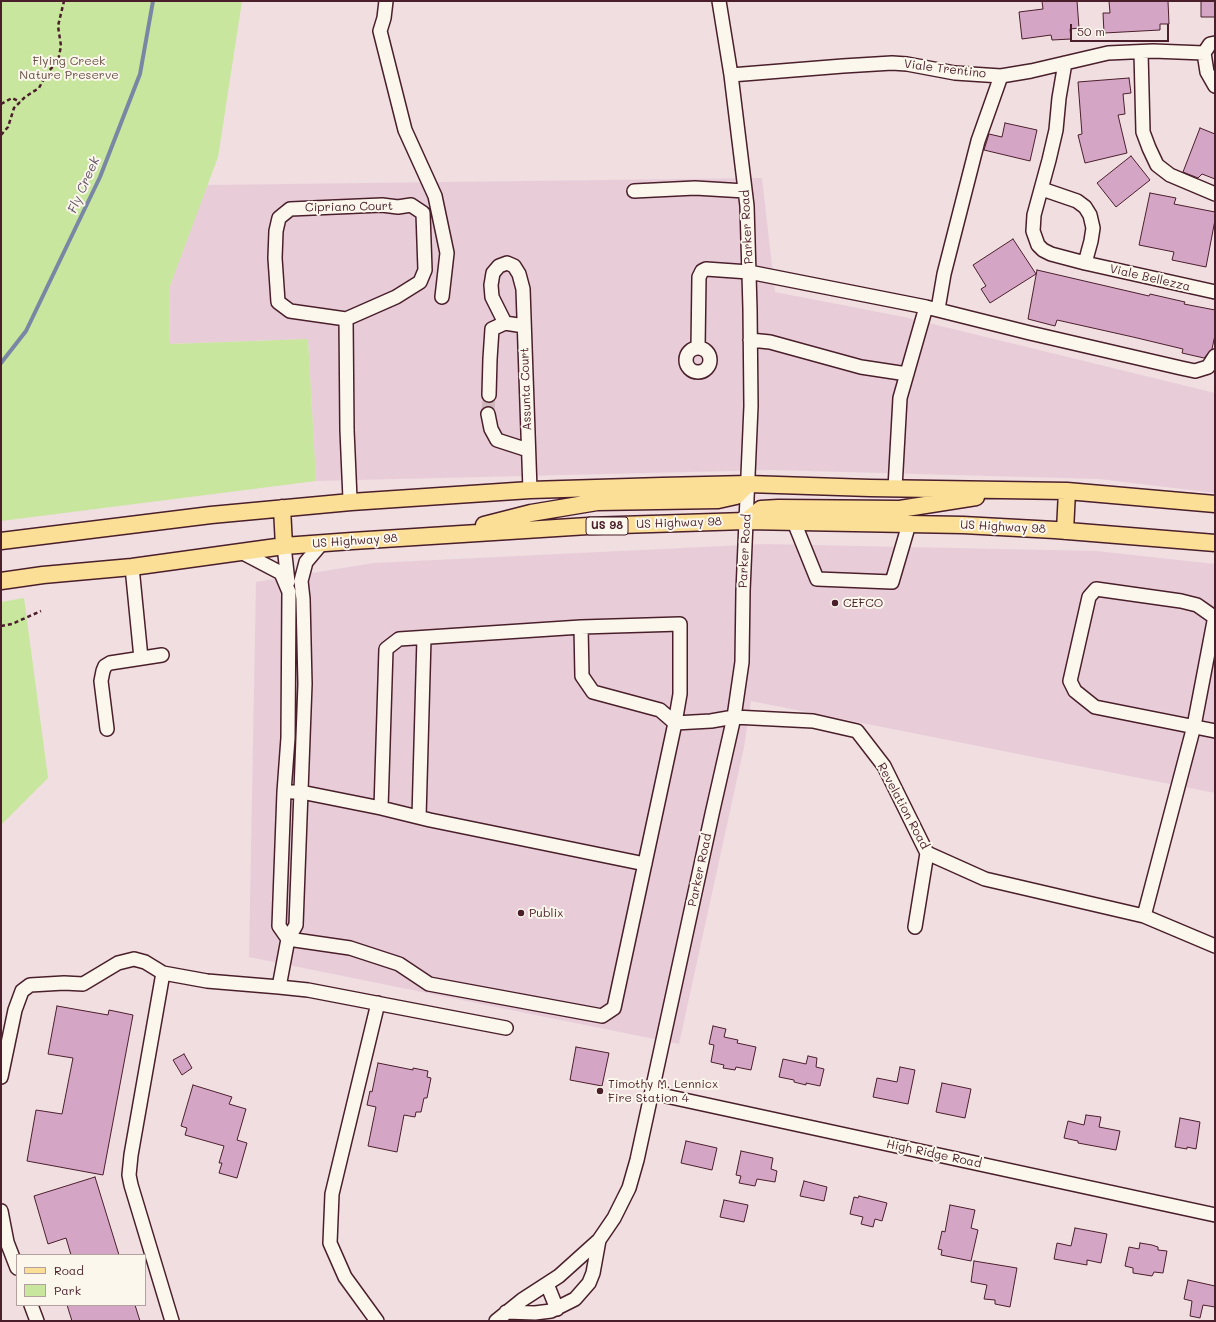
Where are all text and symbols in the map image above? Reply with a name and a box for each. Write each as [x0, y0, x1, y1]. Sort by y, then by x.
scale bar [1072, 16, 1171, 42]
text: 50 m [1077, 23, 1105, 39]
park label: Flying Creek Nature Preserve [19, 54, 119, 82]
street label: Viale Trentino [903, 57, 987, 81]
water label: Fly Creek [65, 154, 103, 216]
street label: Parker Road [738, 189, 756, 265]
street label: Cipriano Court [305, 199, 393, 215]
street label: Viale Bellezza [1108, 262, 1192, 294]
street label: Assunta Court [517, 347, 535, 431]
street label: Parker Road [736, 513, 754, 589]
street label: US Highway 98 [636, 514, 722, 532]
road number: US 98 [586, 517, 628, 535]
street label: US Highway 98 [960, 518, 1046, 536]
street label: US Highway 98 [312, 531, 398, 551]
place label: CEFCO [843, 596, 883, 610]
marker: CEFCO [830, 598, 840, 608]
street label: Revelation Road [874, 760, 932, 852]
street label: Parker Road [685, 832, 715, 908]
place label: Publix [529, 906, 563, 920]
marker: Publix [516, 908, 526, 918]
place label: Timothy M. Lennicx Fire Station 4 [608, 1077, 718, 1105]
marker: Timothy M. Lennicx Fire Station 4 [595, 1086, 605, 1096]
street label: High Ridge Road [885, 1137, 983, 1171]
legend [16, 1254, 146, 1306]
text: Road [54, 1262, 84, 1278]
text: Park [54, 1282, 81, 1298]

